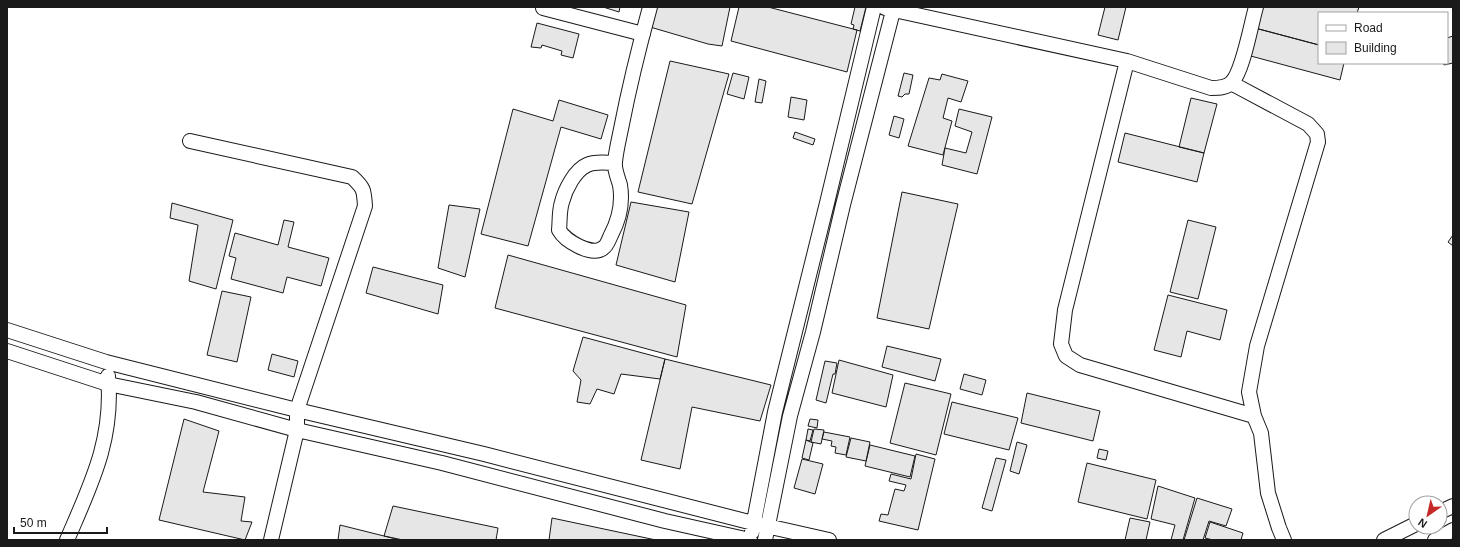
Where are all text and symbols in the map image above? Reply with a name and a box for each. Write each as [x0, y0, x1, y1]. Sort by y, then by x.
legend [1318, 12, 1448, 64]
text: Road [1354, 21, 1383, 35]
text: Building [1354, 41, 1397, 55]
north arrow [1408, 495, 1448, 535]
scale bar [14, 509, 107, 535]
text: 50 m [20, 516, 47, 530]
text: N [1416, 516, 1429, 530]

